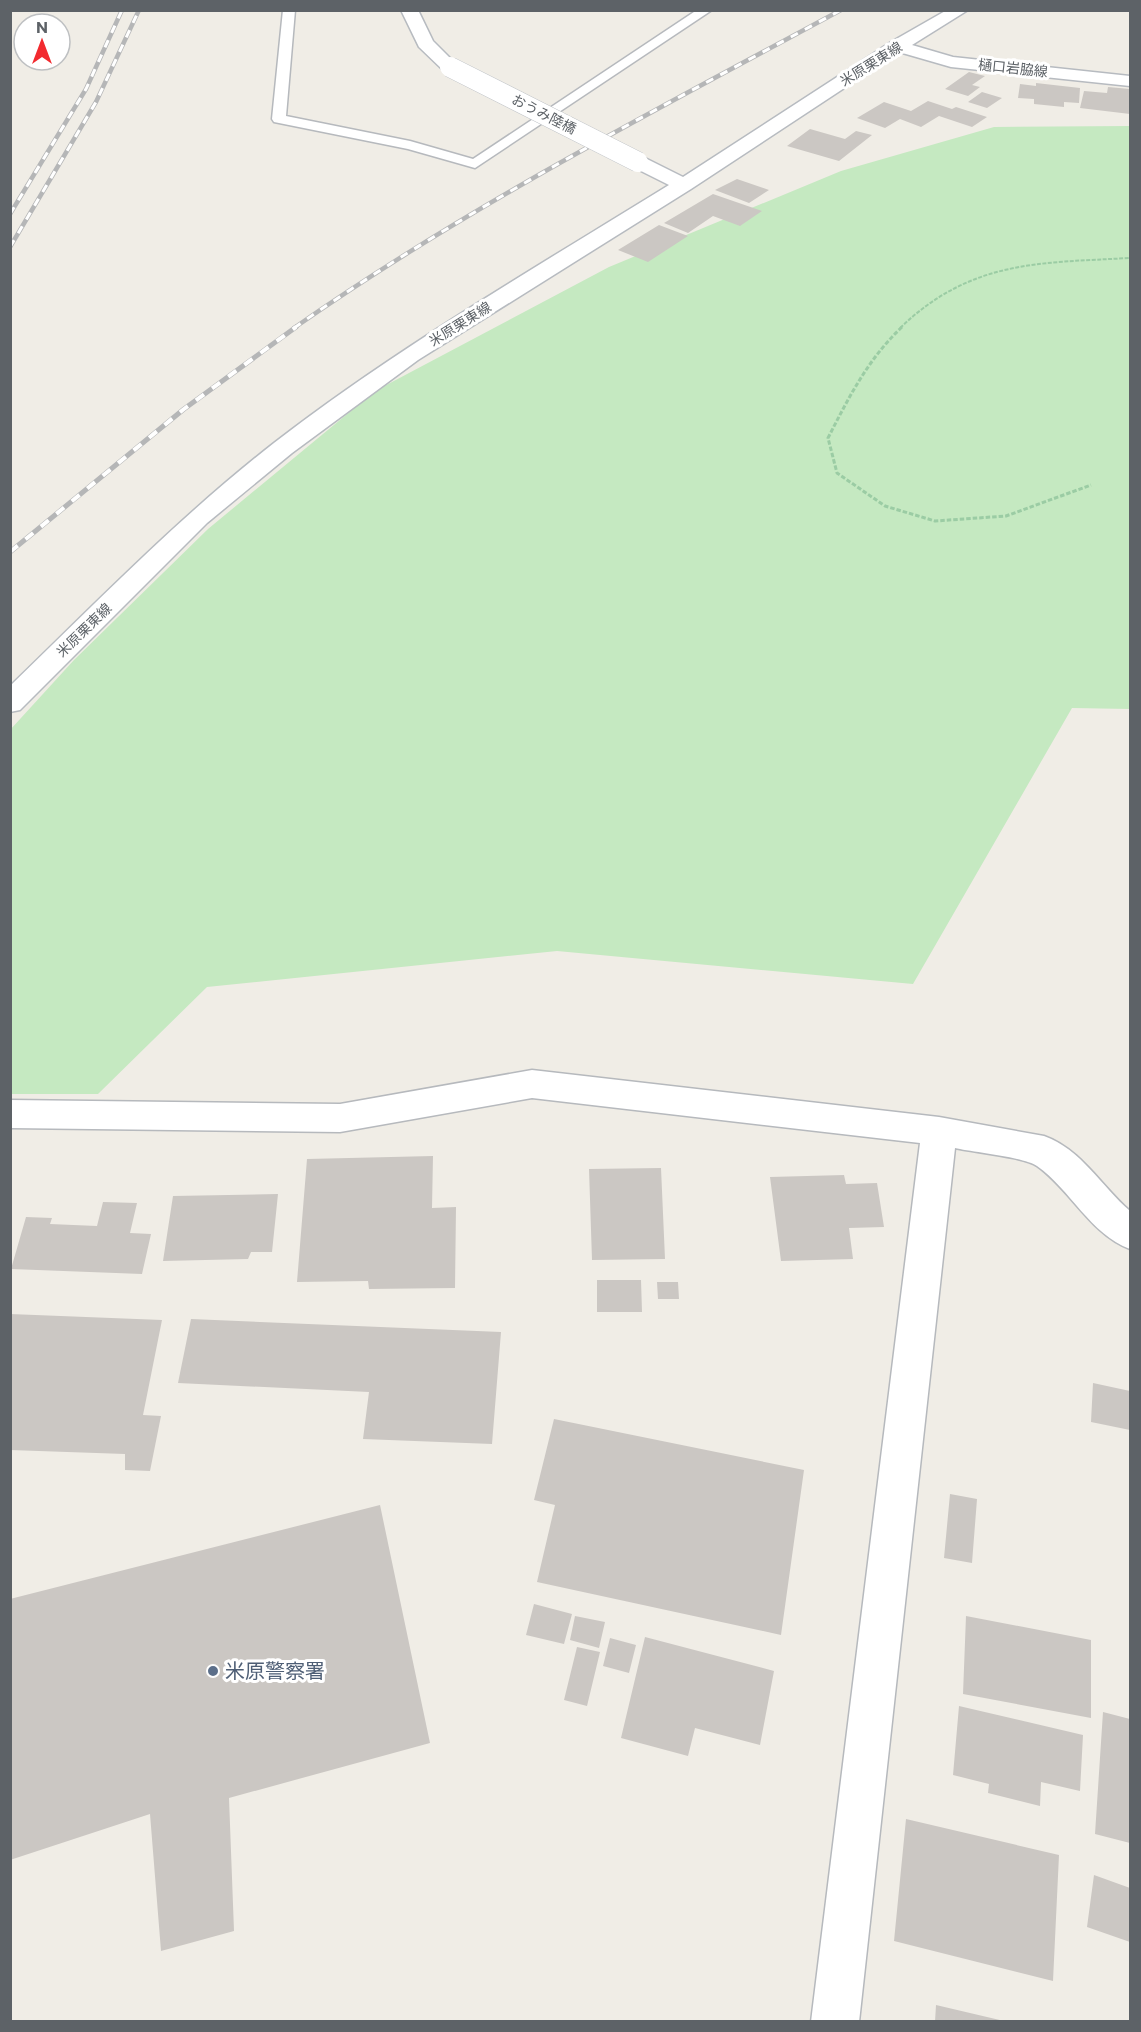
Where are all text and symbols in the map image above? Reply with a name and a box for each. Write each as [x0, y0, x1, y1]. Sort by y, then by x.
north arrow [12, 12, 72, 72]
text: N [36, 17, 48, 36]
street label: 米原栗東線 [837, 38, 905, 89]
street label: 樋口岩脇線 [977, 55, 1049, 80]
street label: おうみ陸橋 [509, 90, 579, 137]
street label: 米原栗東線 [426, 298, 494, 349]
street label: 米原栗東線 [53, 599, 115, 660]
place label: 米原警察署 [225, 1658, 325, 1682]
marker: 米原警察署 [206, 1664, 220, 1678]

